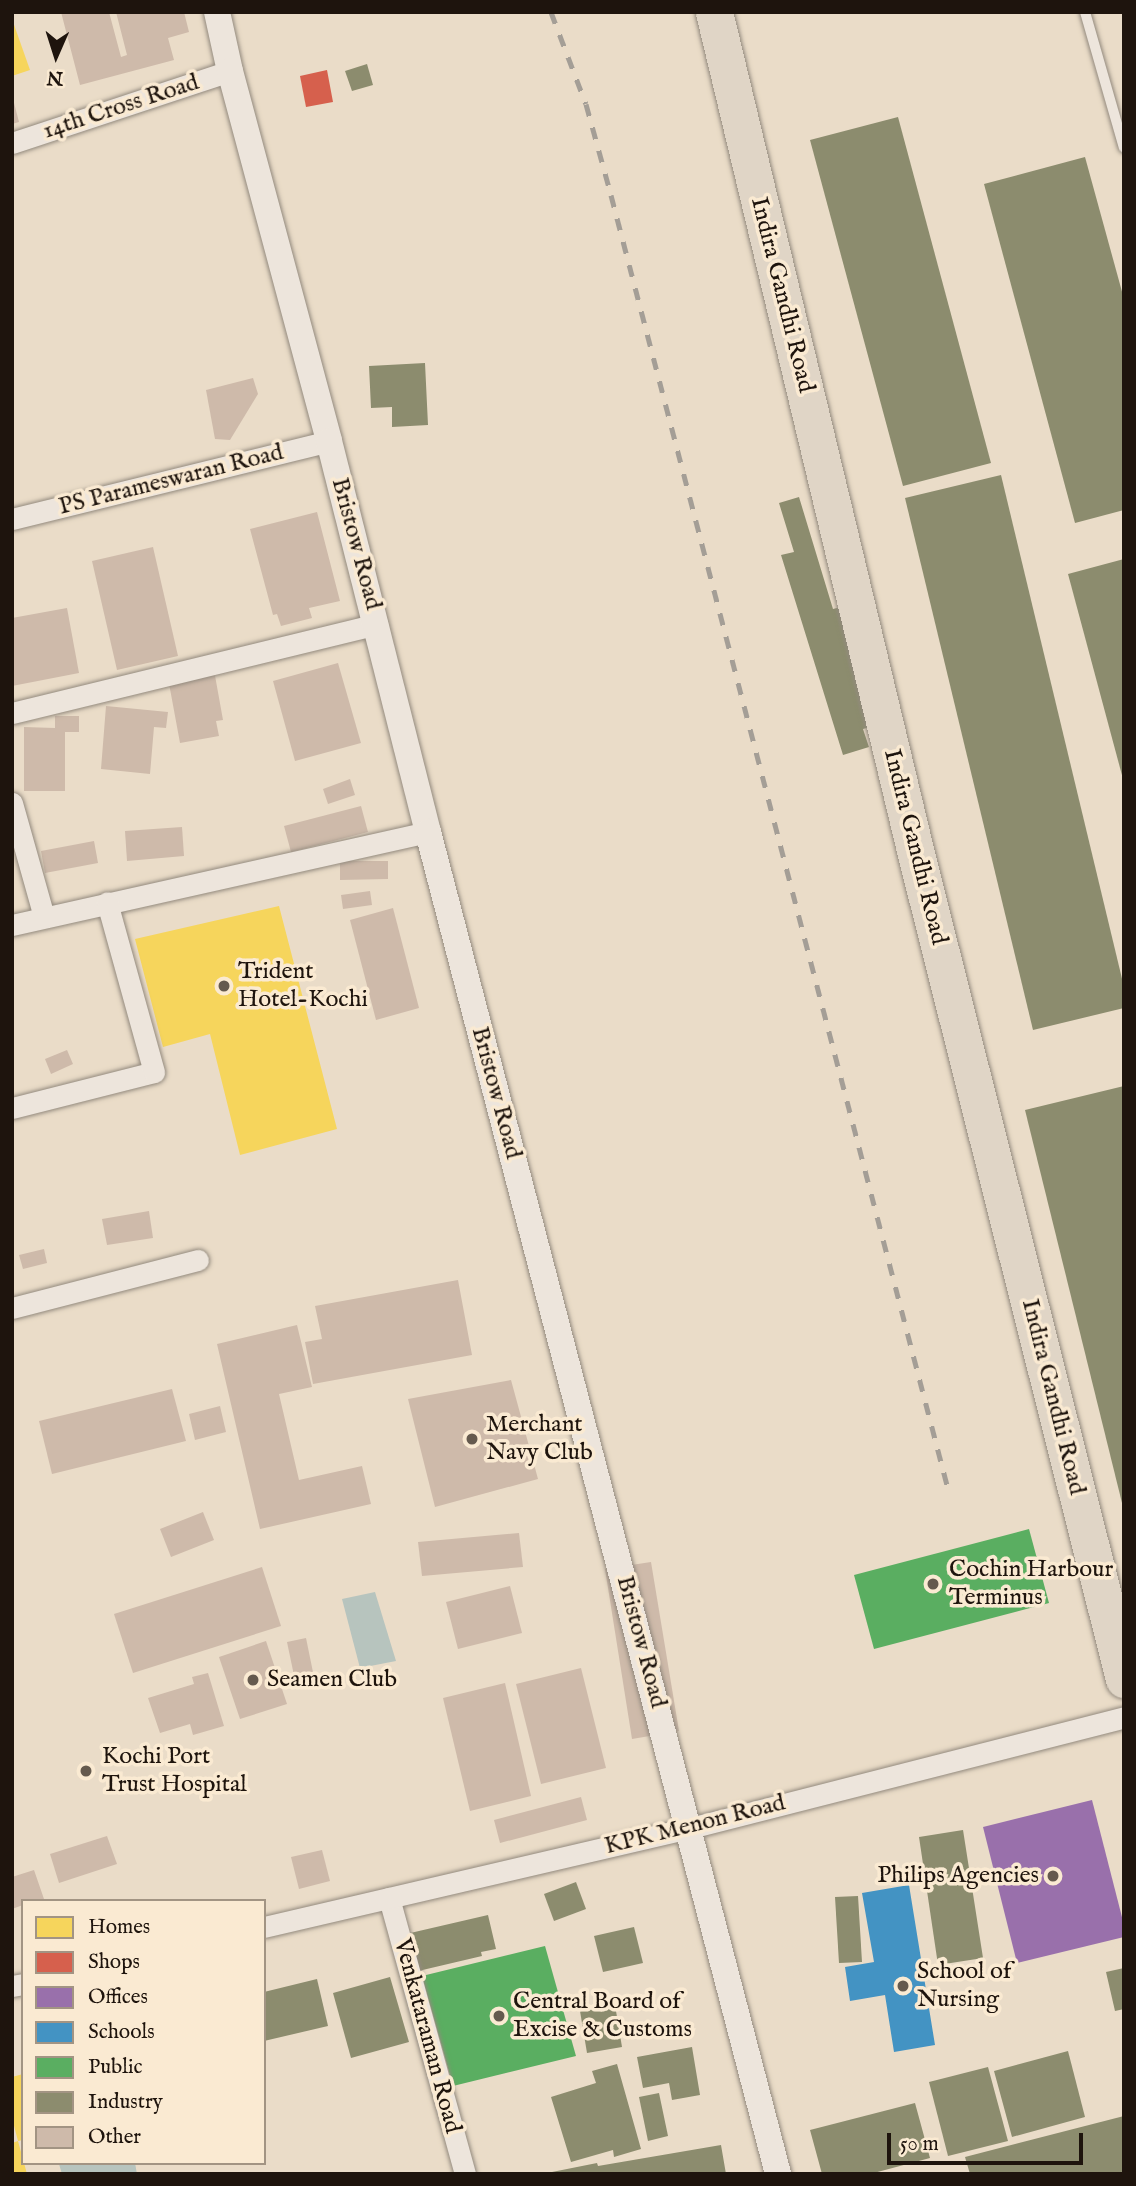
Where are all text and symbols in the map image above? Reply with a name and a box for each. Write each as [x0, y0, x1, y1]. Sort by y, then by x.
north arrow [21, 21, 91, 91]
text: N [46, 65, 64, 89]
street label: 14th Cross Road [39, 68, 203, 146]
street label: Indira Gandhi Road [744, 194, 820, 396]
street label: PS Parameswaran Road [56, 438, 286, 522]
street label: Bristow Road [325, 475, 387, 613]
street label: Indira Gandhi Road [877, 746, 953, 948]
place label: Trident Hotel-Kochi [238, 958, 368, 1014]
marker: Trident Hotel-Kochi [216, 978, 232, 994]
street label: Bristow Road [465, 1024, 527, 1162]
street label: Indira Gandhi Road [1015, 1296, 1091, 1498]
place label: Merchant Navy Club [486, 1411, 593, 1467]
marker: Merchant Navy Club [464, 1431, 480, 1447]
place label: Cochin Harbour Terminus [949, 1556, 1113, 1612]
street label: Bristow Road [610, 1573, 672, 1711]
marker: Cochin Harbour Terminus [923, 1574, 943, 1594]
place label: Seamen Club [267, 1666, 397, 1694]
marker: Seamen Club [245, 1672, 261, 1688]
place label: Kochi Port Trust Hospital [102, 1743, 247, 1799]
marker: Kochi Port Trust Hospital [76, 1761, 96, 1781]
street label: KPK Menon Road [602, 1789, 788, 1861]
place label: Philips Agencies [877, 1862, 1039, 1890]
marker: Philips Agencies [1045, 1868, 1061, 1884]
legend [21, 1899, 266, 2165]
text: Homes [88, 1914, 150, 1941]
street label: Venkataraman Road [387, 1935, 467, 2137]
text: Shops [88, 1949, 140, 1976]
place label: School of Nursing [917, 1958, 1011, 2014]
marker: School of Nursing [895, 1978, 911, 1994]
text: Offices [88, 1984, 148, 2011]
place label: Central Board of Excise & Customs [513, 1988, 692, 2044]
marker: Central Board of Excise & Customs [491, 2008, 507, 2024]
text: Schools [88, 2019, 155, 2046]
text: Public [88, 2054, 142, 2081]
text: Industry [88, 2089, 163, 2116]
scale bar [891, 2120, 1087, 2164]
text: Other [88, 2124, 141, 2151]
text: 50 m [900, 2131, 939, 2158]

